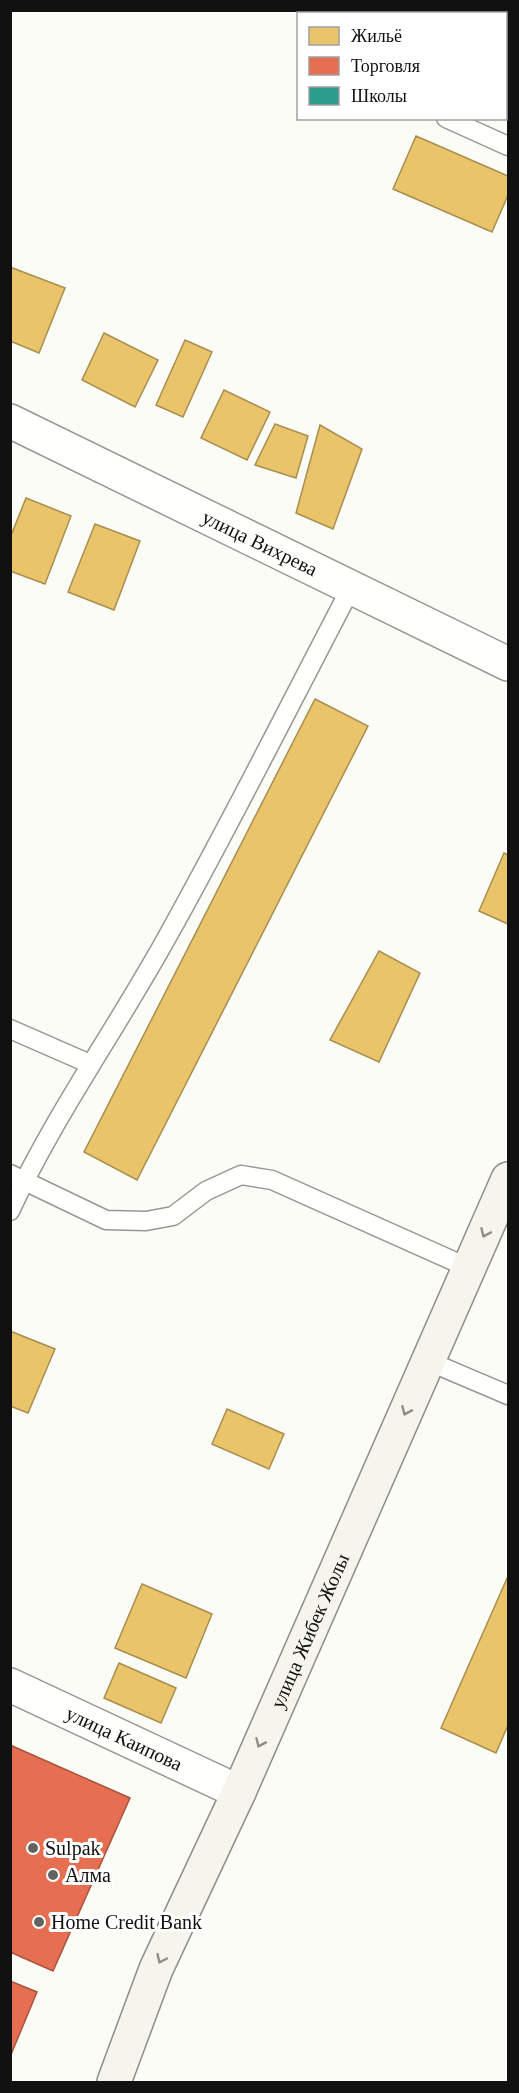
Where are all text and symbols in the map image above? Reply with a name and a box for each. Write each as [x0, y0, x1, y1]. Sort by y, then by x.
legend [297, 12, 507, 120]
text: Жильё [351, 26, 402, 46]
text: Торговля [351, 56, 420, 76]
text: Школы [351, 86, 407, 106]
street label: улица Вихрева [198, 506, 321, 580]
one-way arrow [480, 1226, 492, 1237]
one-way arrow [401, 1405, 413, 1416]
street label: улица Жибек Жолы [266, 1550, 353, 1712]
street label: улица Каипова [62, 1702, 186, 1775]
one-way arrow [255, 1737, 267, 1748]
place label: Sulpak [45, 1837, 101, 1860]
marker: Sulpak [26, 1841, 40, 1855]
place label: Алма [65, 1864, 111, 1886]
marker: Алма [46, 1868, 60, 1882]
place label: Home Credit Bank [51, 1911, 202, 1933]
marker: Home Credit Bank [32, 1915, 46, 1929]
one-way arrow [156, 1952, 168, 1963]

